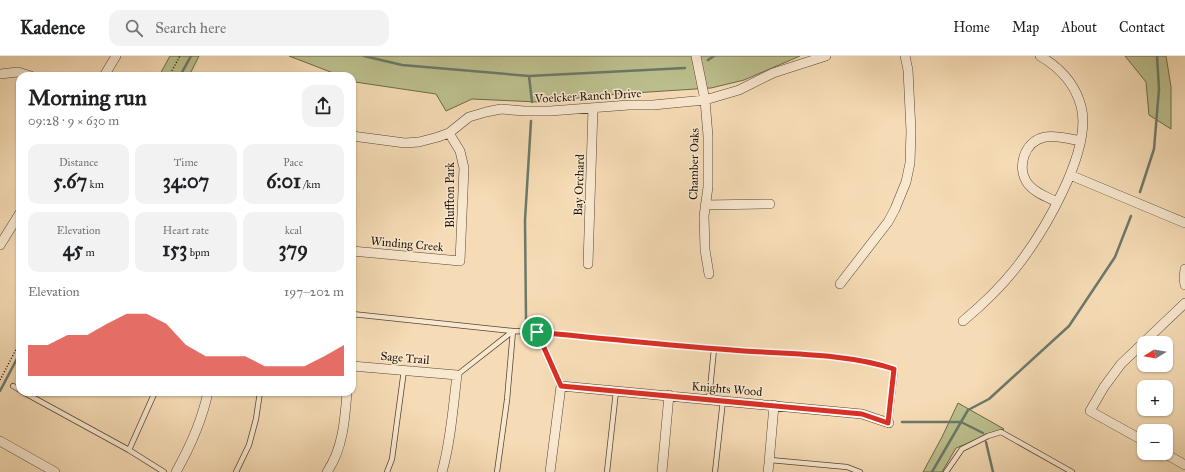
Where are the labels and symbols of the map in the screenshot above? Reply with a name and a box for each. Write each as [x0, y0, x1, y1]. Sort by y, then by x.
street label: Voelcker Ranch Drive [533, 86, 642, 106]
street label: Chamber Oaks [686, 128, 702, 200]
street label: Bay Orchard [571, 154, 587, 216]
street label: Bluffton Park [443, 162, 457, 228]
street label: Winding Creek [370, 234, 445, 255]
pin [520, 315, 554, 349]
north arrow [1137, 336, 1173, 372]
street label: Sage Trail [380, 349, 431, 368]
street label: Knights Wood [691, 379, 763, 400]

